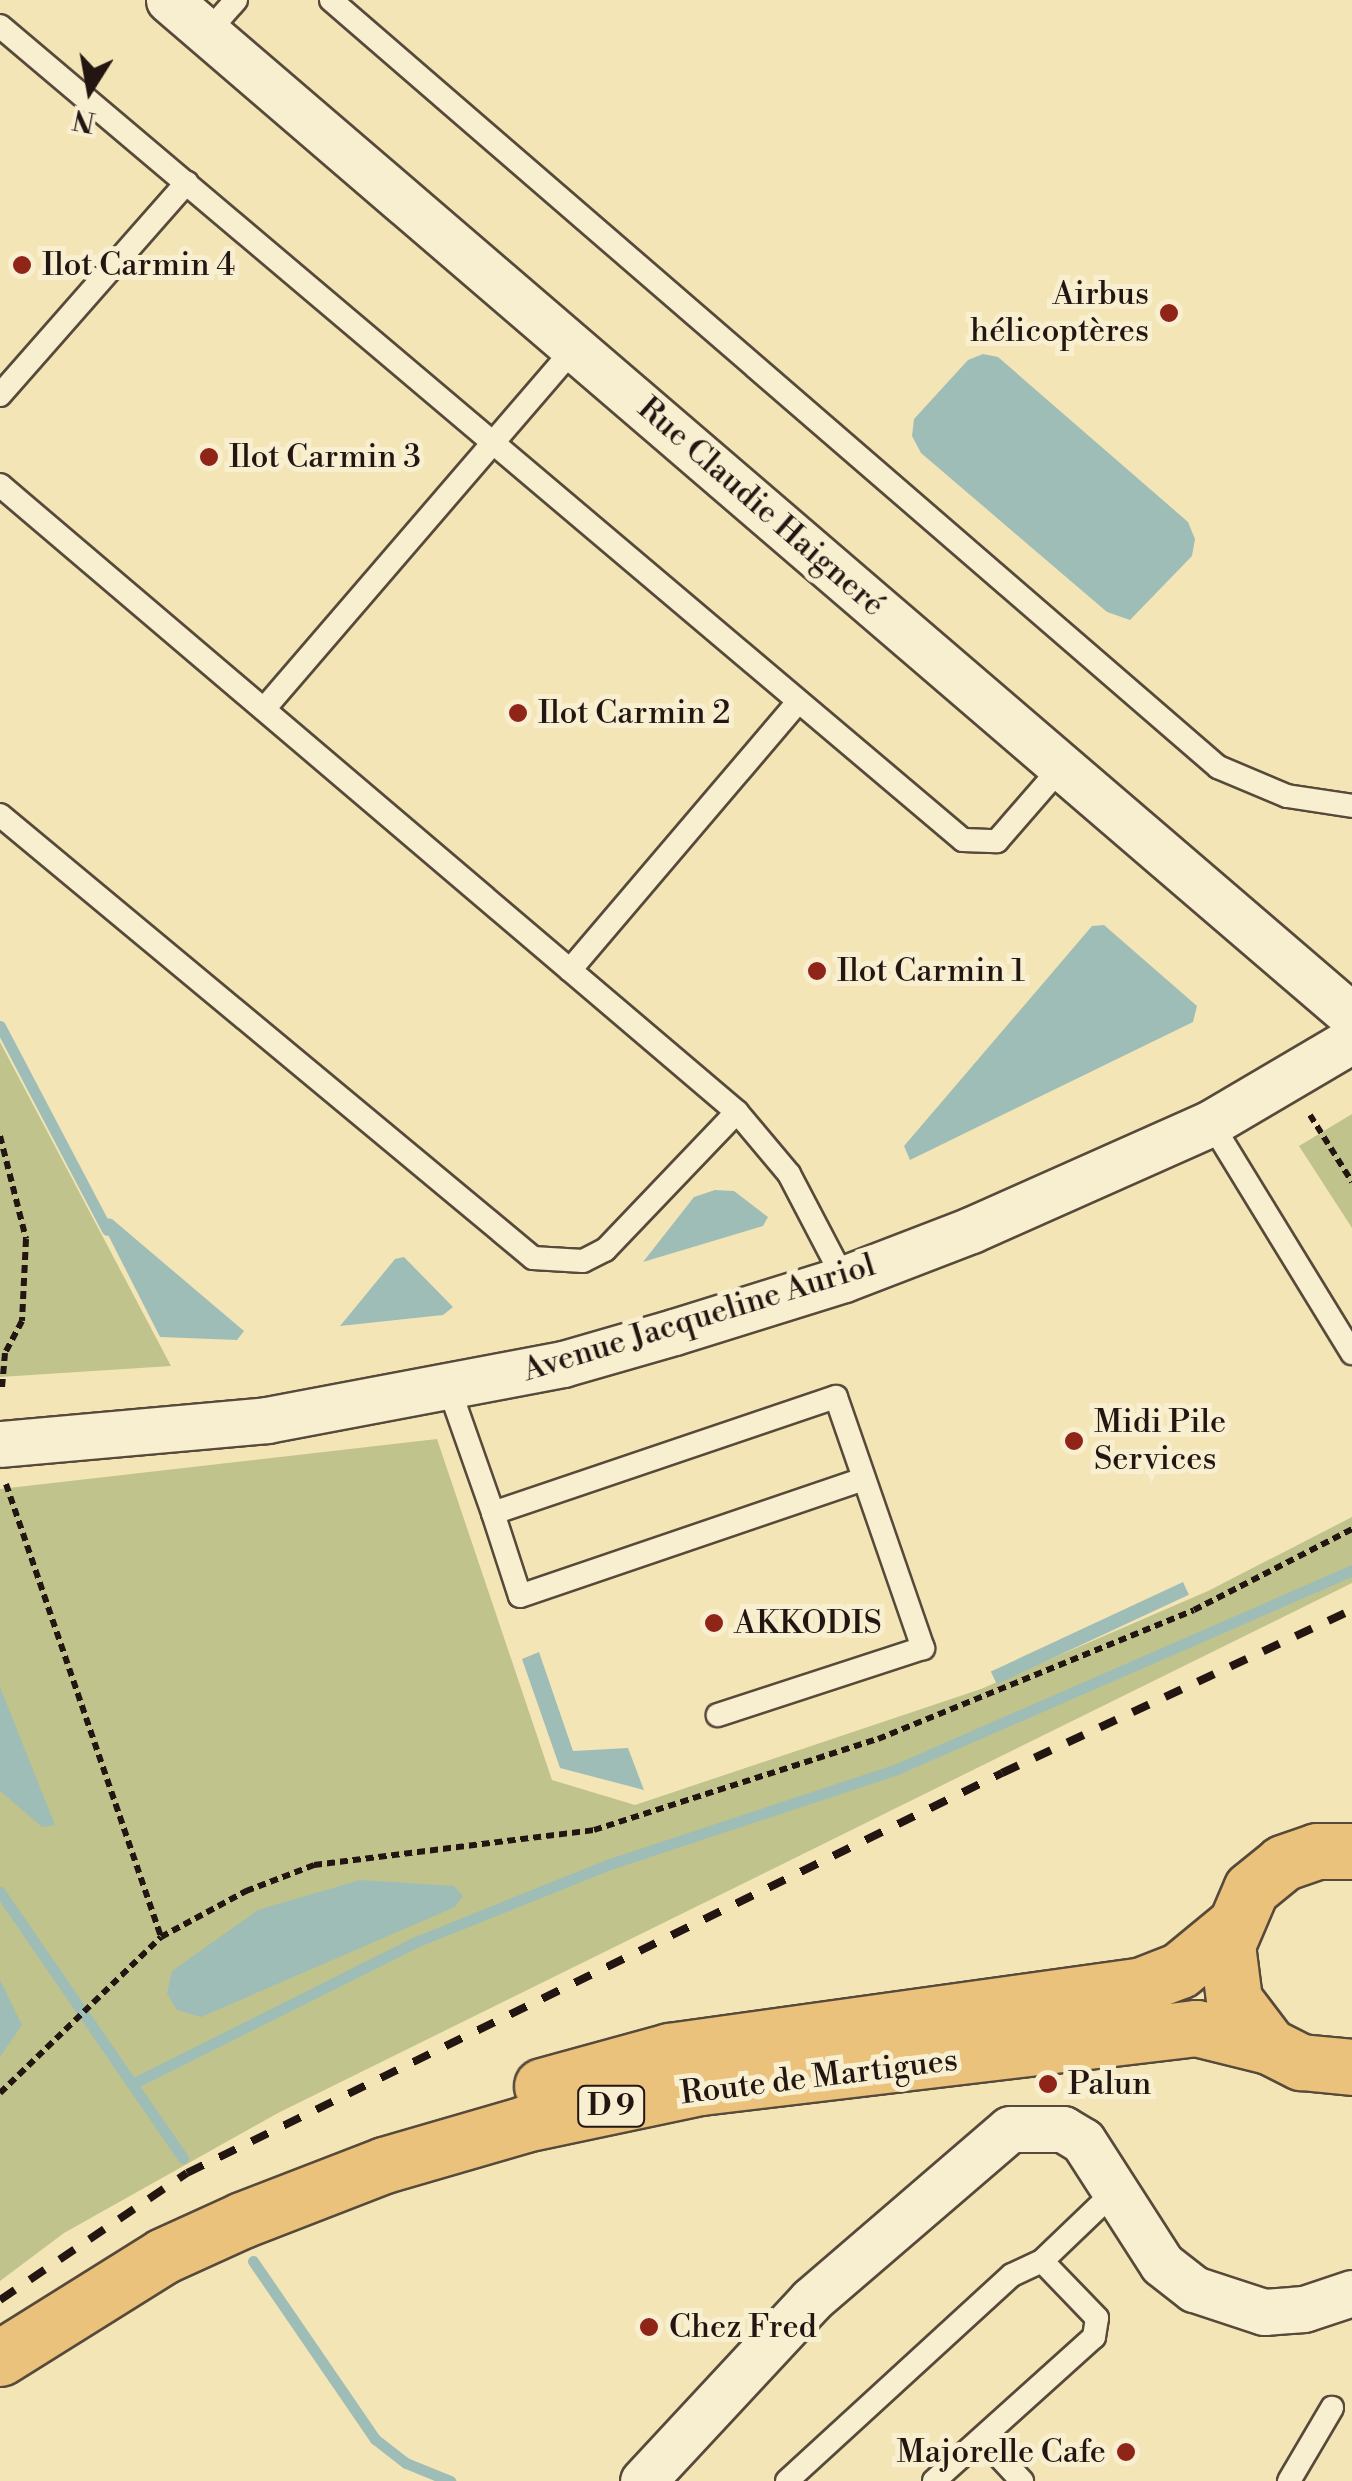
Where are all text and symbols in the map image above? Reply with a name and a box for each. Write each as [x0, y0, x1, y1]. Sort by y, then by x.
north arrow [40, 40, 140, 140]
text: N [70, 101, 98, 139]
place label: Ilot Carmin 4 [42, 246, 235, 284]
marker: Ilot Carmin 4 [11, 254, 33, 276]
place label: Airbus hélicoptères [970, 276, 1149, 351]
marker: Airbus hélicoptères [1158, 302, 1180, 324]
street label: Rue Claudie Haigneré [630, 389, 892, 625]
place label: Ilot Carmin 3 [229, 438, 421, 476]
marker: Ilot Carmin 3 [198, 446, 220, 468]
place label: Ilot Carmin 2 [538, 694, 730, 732]
marker: Ilot Carmin 2 [507, 702, 529, 724]
place label: Ilot Carmin 1 [837, 952, 1025, 990]
marker: Ilot Carmin 1 [806, 960, 828, 982]
street label: Avenue Jacqueline Auriol [518, 1246, 880, 1390]
place label: Midi Pile Services [1094, 1404, 1226, 1479]
marker: Midi Pile Services [1063, 1430, 1085, 1452]
place label: AKKODIS [734, 1604, 882, 1642]
marker: AKKODIS [703, 1612, 725, 1634]
street label: Route de Martigues [678, 2041, 960, 2113]
place label: Palun [1068, 2065, 1151, 2103]
marker: Palun [1037, 2073, 1059, 2095]
road number: D 9 [576, 2081, 646, 2131]
place label: Chez Fred [669, 2308, 817, 2346]
marker: Chez Fred [638, 2316, 660, 2338]
place label: Majorelle Cafe [897, 2433, 1106, 2471]
marker: Majorelle Cafe [1115, 2441, 1137, 2463]

